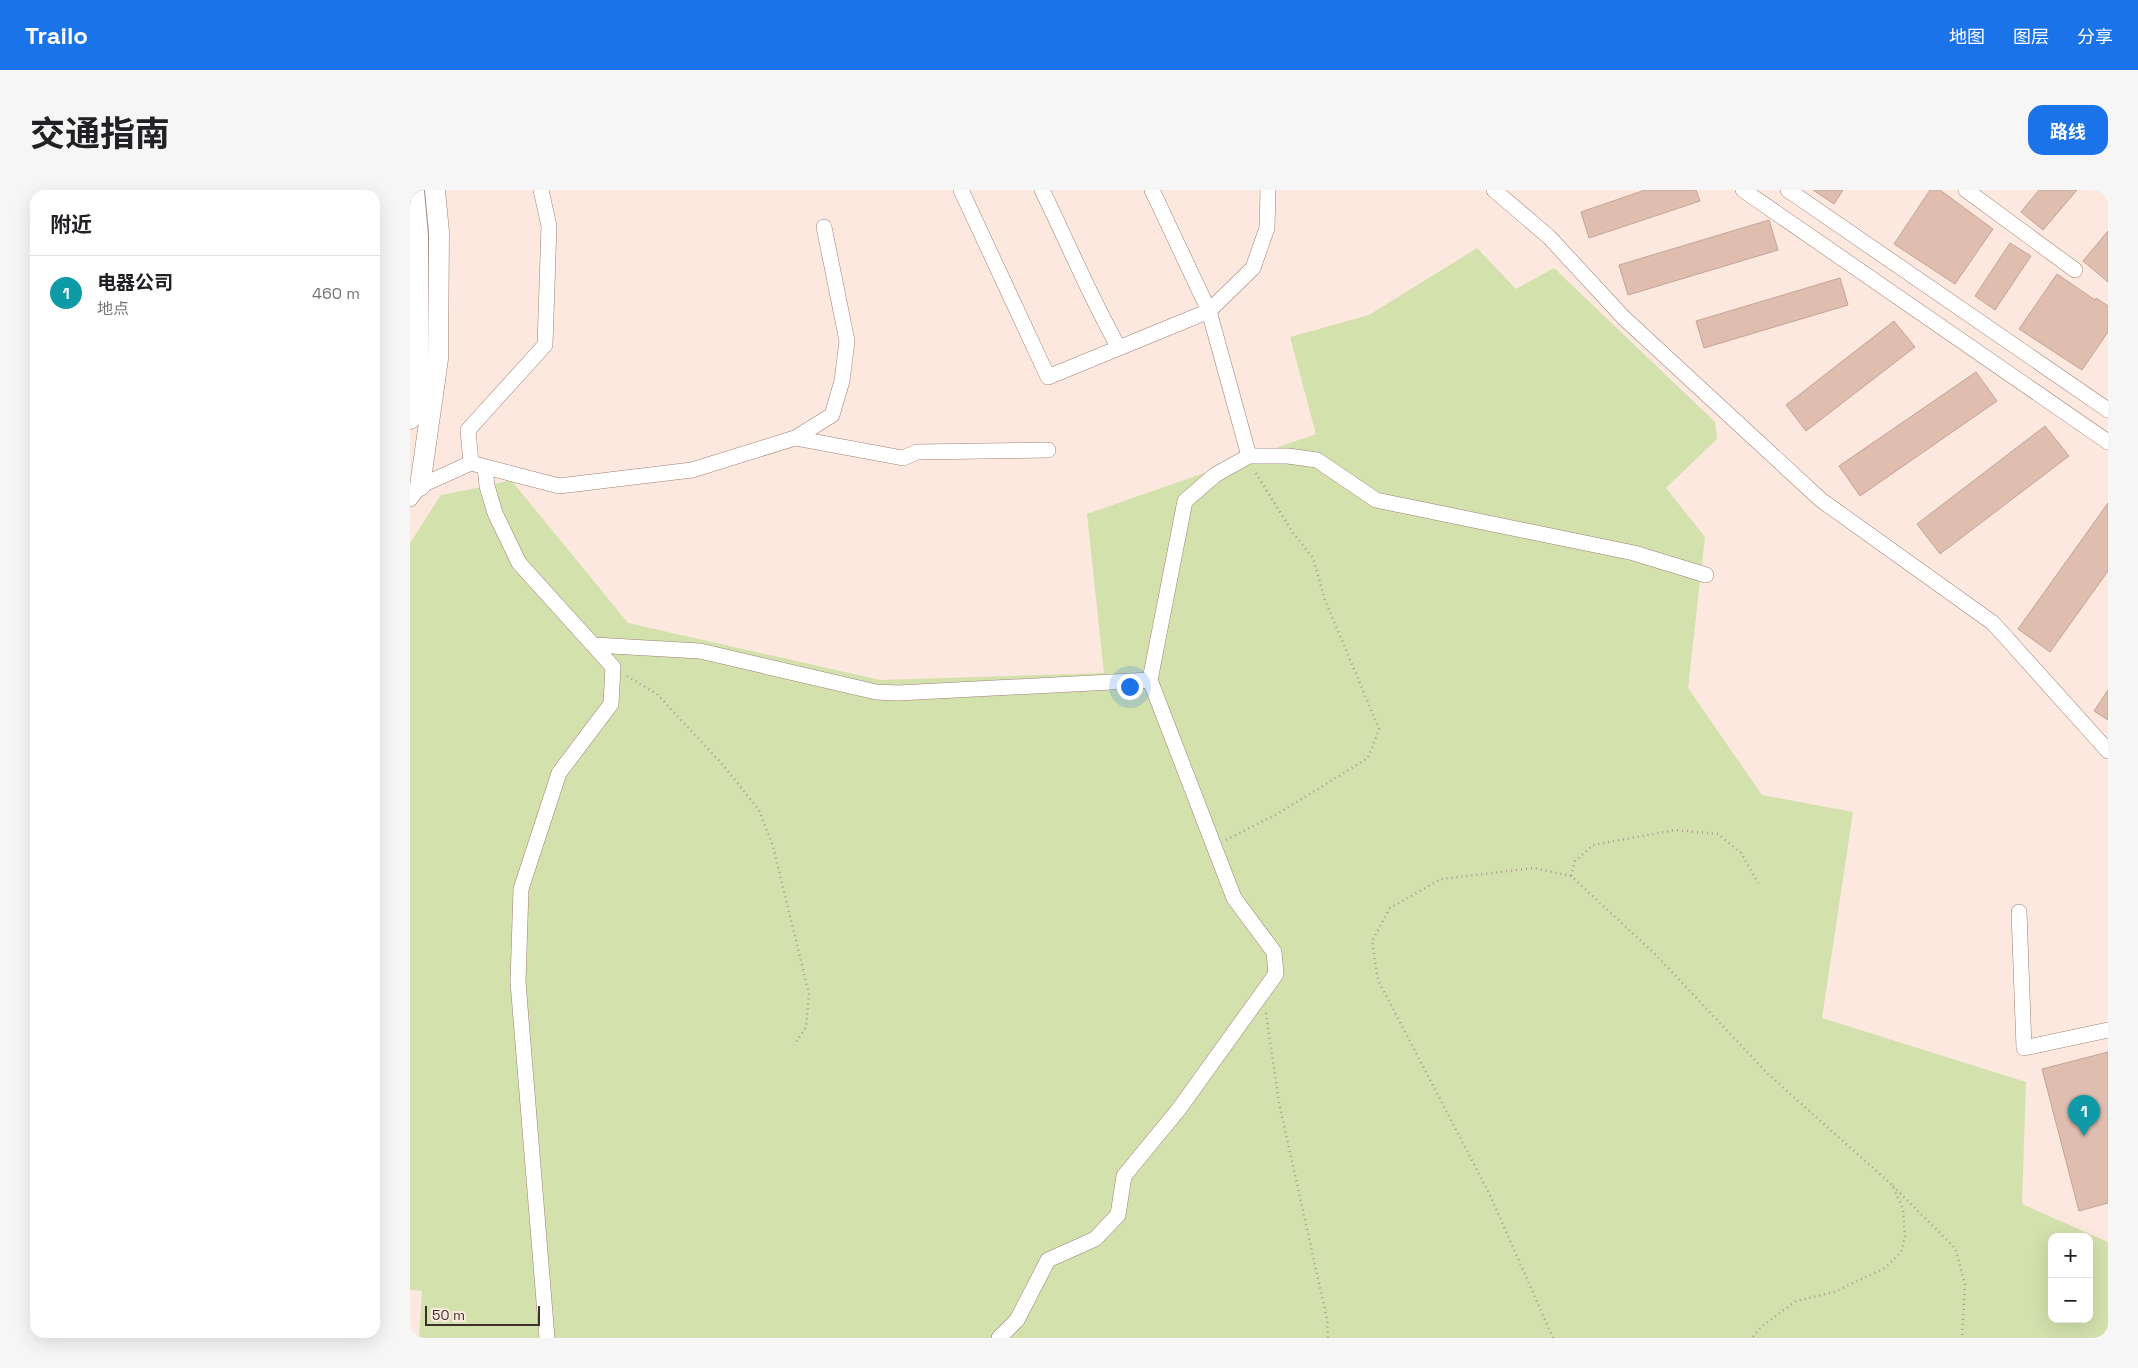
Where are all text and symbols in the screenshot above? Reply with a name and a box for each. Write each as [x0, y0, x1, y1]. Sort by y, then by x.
text: Trailo [25, 20, 88, 51]
text: 地图 [1949, 25, 1985, 48]
text: 图层 [2013, 25, 2049, 48]
text: 分享 [2077, 25, 2113, 48]
button: 路线 [2028, 105, 2108, 155]
text: 交通指南 [30, 112, 170, 156]
text: 附近 [50, 211, 92, 238]
text: 电器公司 [97, 270, 173, 295]
text: 1 [62, 283, 70, 304]
text: 460 m [312, 283, 360, 304]
text: 地点 [97, 298, 129, 319]
your location [1117, 674, 1143, 700]
pin: 1 [2068, 1095, 2100, 1136]
map controls [2048, 1233, 2093, 1323]
button: + [2048, 1233, 2093, 1278]
button: − [2048, 1278, 2093, 1323]
scale bar [425, 1303, 540, 1326]
text: 50 m [432, 1306, 465, 1324]

